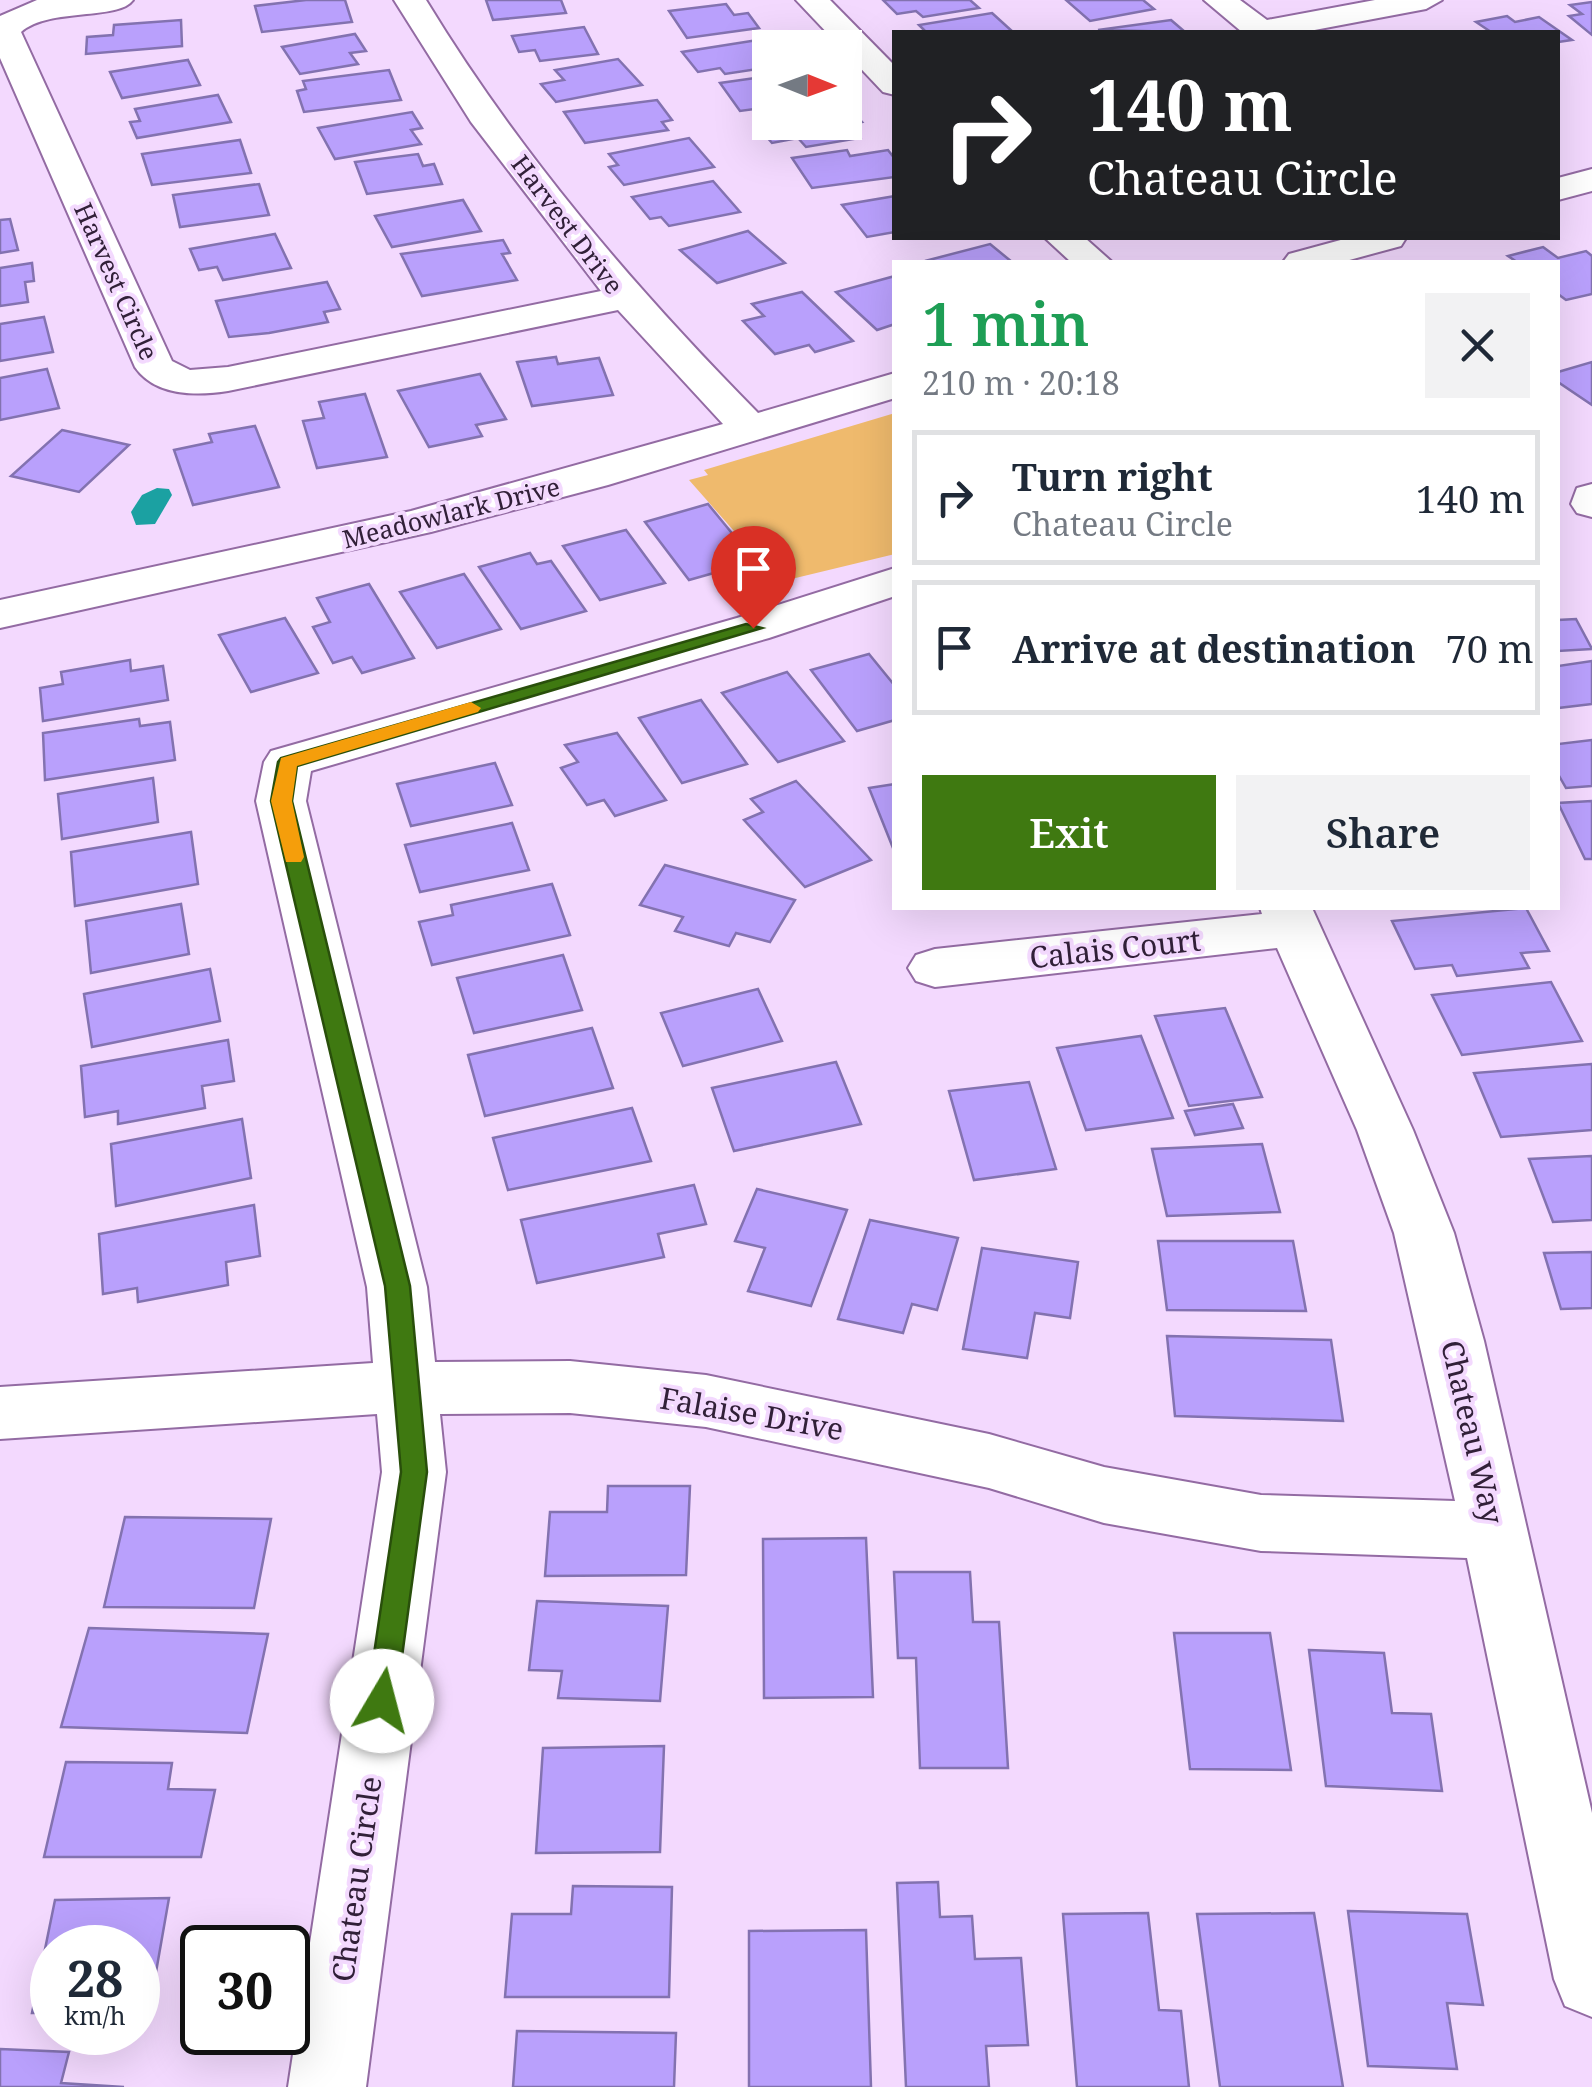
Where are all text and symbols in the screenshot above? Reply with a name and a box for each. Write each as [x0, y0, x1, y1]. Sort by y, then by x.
north arrow [752, 30, 862, 140]
map controls [752, 30, 862, 140]
text: 140 m [1087, 56, 1293, 152]
icon: right [922, 70, 1052, 200]
text: Chateau Circle [1087, 147, 1397, 208]
street label: Harvest Drive [505, 148, 631, 300]
street label: Harvest Circle [67, 197, 167, 365]
text: 1 min [922, 282, 1090, 364]
button: close [1425, 293, 1530, 398]
text: 210 m · 20:18 [922, 361, 1120, 404]
text: Turn right [1012, 450, 1213, 502]
street label: Meadowlark Drive [339, 469, 563, 555]
icon: right [927, 470, 982, 525]
text: 140 m [1415, 472, 1525, 524]
text: Chateau Circle [1012, 502, 1233, 545]
pin [711, 526, 796, 629]
icon: arrive [726, 541, 781, 596]
icon: arrive [927, 620, 982, 675]
text: Arrive at destination [1012, 622, 1416, 674]
text: 70 m [1446, 622, 1534, 674]
button: Exit [922, 775, 1216, 890]
button: Share [1236, 775, 1530, 890]
street label: Calais Court [1027, 919, 1203, 977]
street label: Chateau Way [1432, 1336, 1514, 1528]
street label: Falaise Drive [657, 1377, 847, 1449]
position arrow [330, 1649, 434, 1753]
street label: Chateau Circle [321, 1774, 391, 1984]
speed limit sign: 30 [180, 1925, 310, 2055]
text: 28 [67, 1944, 123, 2012]
text: km/h [64, 1998, 126, 2032]

